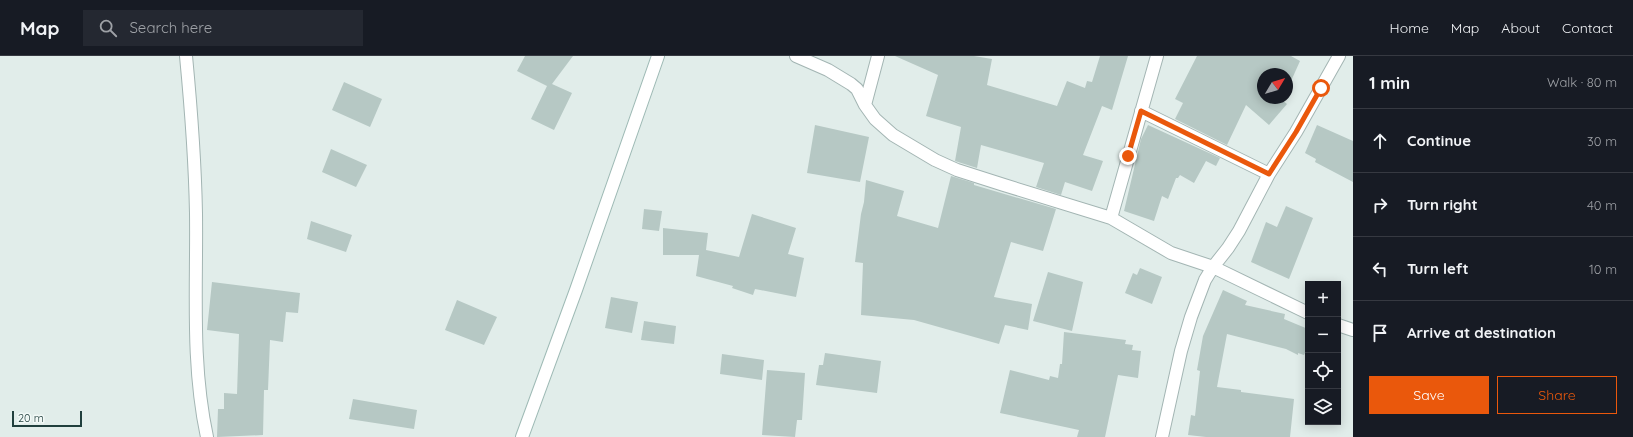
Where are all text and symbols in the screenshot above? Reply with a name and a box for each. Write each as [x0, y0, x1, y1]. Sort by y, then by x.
search box [83, 10, 363, 46]
text: Map [20, 16, 59, 40]
icon: search [97, 17, 119, 39]
text: Search here [129, 18, 212, 37]
text: Home [1390, 19, 1429, 37]
text: Map [1451, 19, 1479, 37]
text: About [1501, 19, 1540, 37]
text: Contact [1562, 19, 1613, 37]
north arrow [1257, 68, 1293, 104]
text: 1 min [1369, 72, 1410, 93]
text: Walk · 80 m [1547, 74, 1617, 90]
route start [1312, 79, 1330, 97]
icon: ahead [1369, 130, 1391, 152]
text: Continue [1407, 131, 1471, 150]
text: 30 m [1587, 133, 1617, 149]
route end [1119, 147, 1137, 165]
icon: right [1369, 194, 1391, 216]
text: Turn right [1407, 195, 1478, 214]
text: 40 m [1587, 197, 1617, 213]
icon: left [1369, 258, 1391, 280]
text: Turn left [1407, 259, 1469, 278]
text: 10 m [1589, 261, 1617, 277]
map controls [1305, 281, 1341, 425]
button: + [1305, 281, 1341, 317]
button: − [1305, 317, 1341, 353]
icon: arrive [1369, 322, 1391, 344]
text: Arrive at destination [1407, 323, 1556, 342]
button: locate [1305, 353, 1341, 389]
button: Save [1369, 376, 1489, 414]
button: Share [1497, 376, 1617, 414]
button: layers [1305, 389, 1341, 425]
scale bar [12, 409, 82, 428]
text: 20 m [18, 411, 44, 425]

